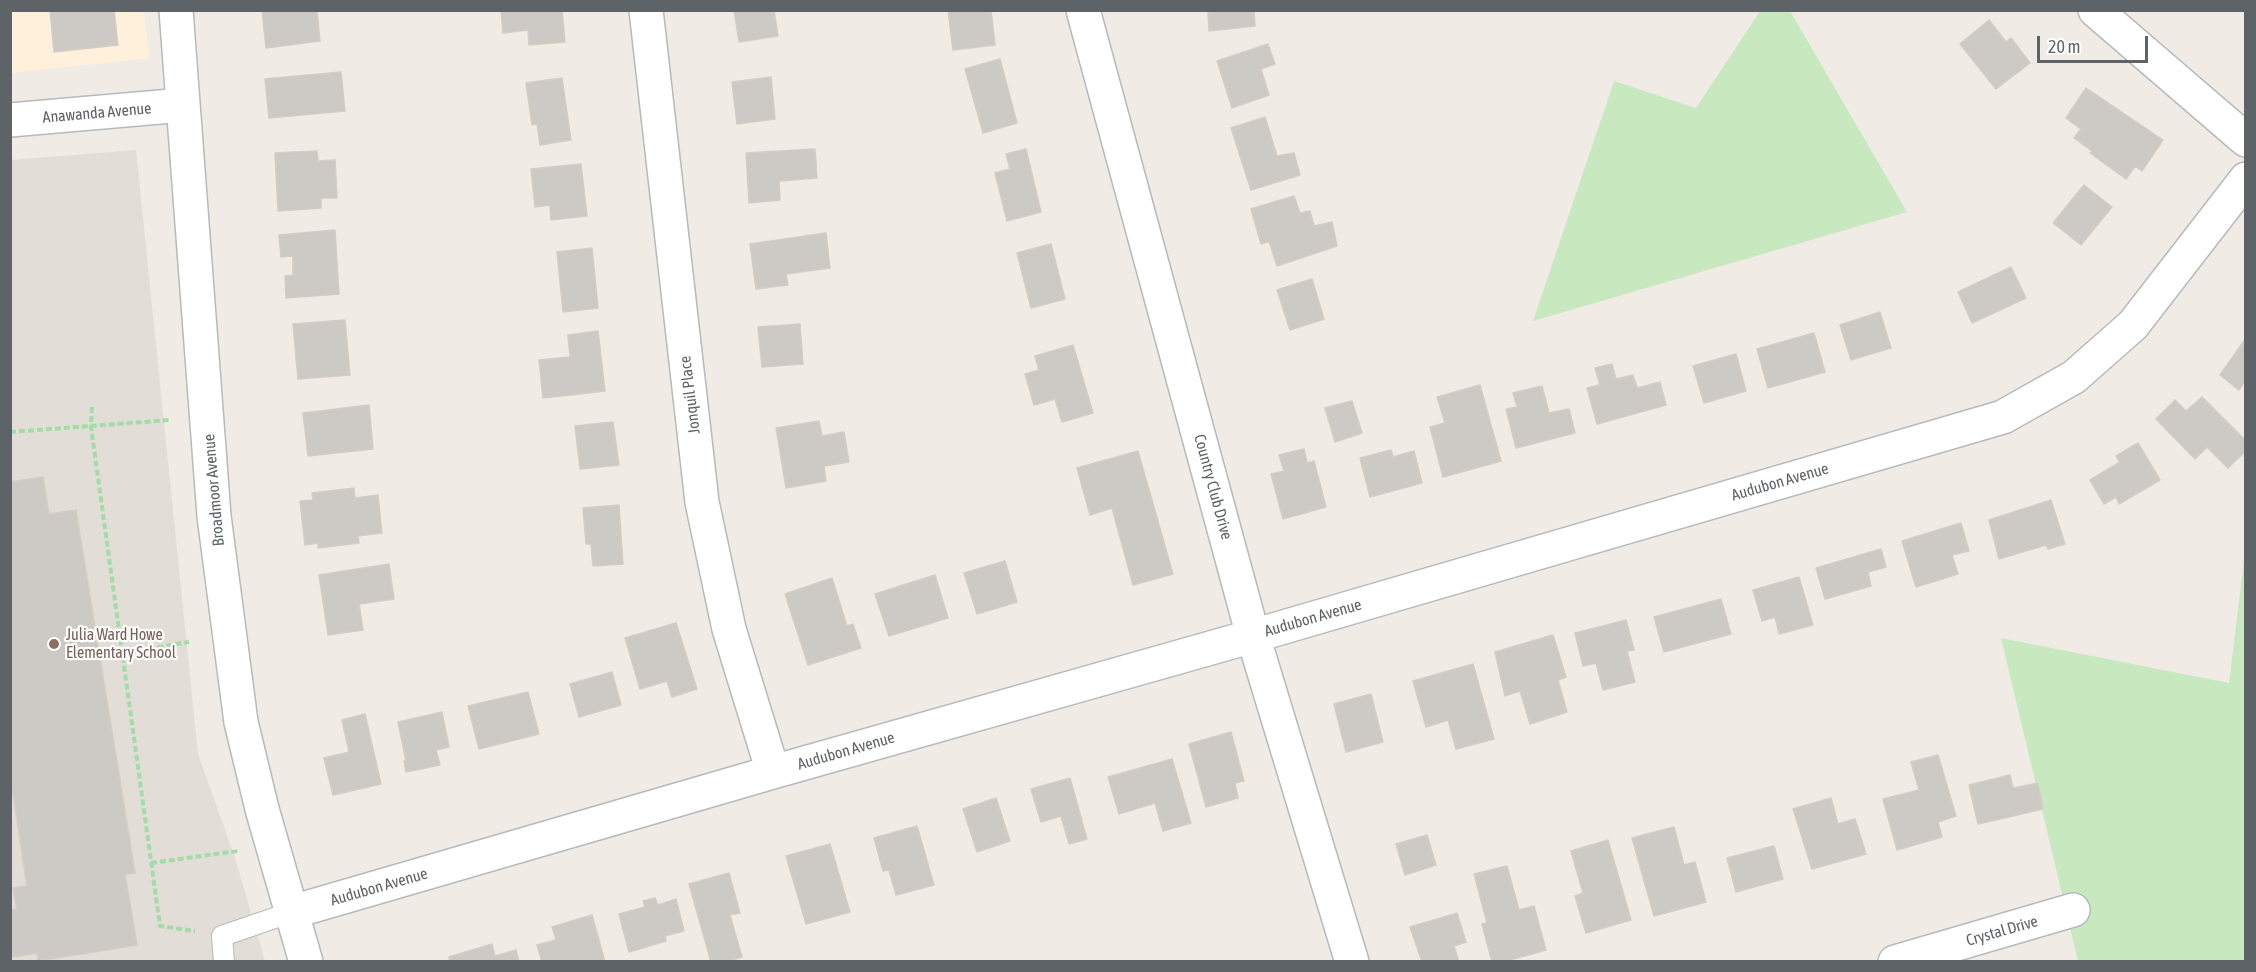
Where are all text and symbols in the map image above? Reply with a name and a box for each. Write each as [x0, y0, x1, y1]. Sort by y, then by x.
scale bar [2040, 24, 2151, 62]
text: 20 m [2048, 36, 2080, 57]
street label: Anawanda Avenue [42, 99, 152, 127]
street label: Jonquil Place [676, 355, 704, 435]
street label: Country Club Drive [1190, 432, 1236, 542]
street label: Broadmoor Avenue [200, 433, 228, 547]
street label: Audubon Avenue [1729, 459, 1831, 505]
street label: Audubon Avenue [1262, 595, 1364, 641]
place label: Julia Ward Howe Elementary School [66, 625, 176, 663]
marker: Julia Ward Howe Elementary School [47, 637, 61, 651]
street label: Audubon Avenue [795, 728, 897, 774]
street label: Audubon Avenue [328, 864, 430, 910]
street label: Crystal Drive [1964, 912, 2040, 950]

